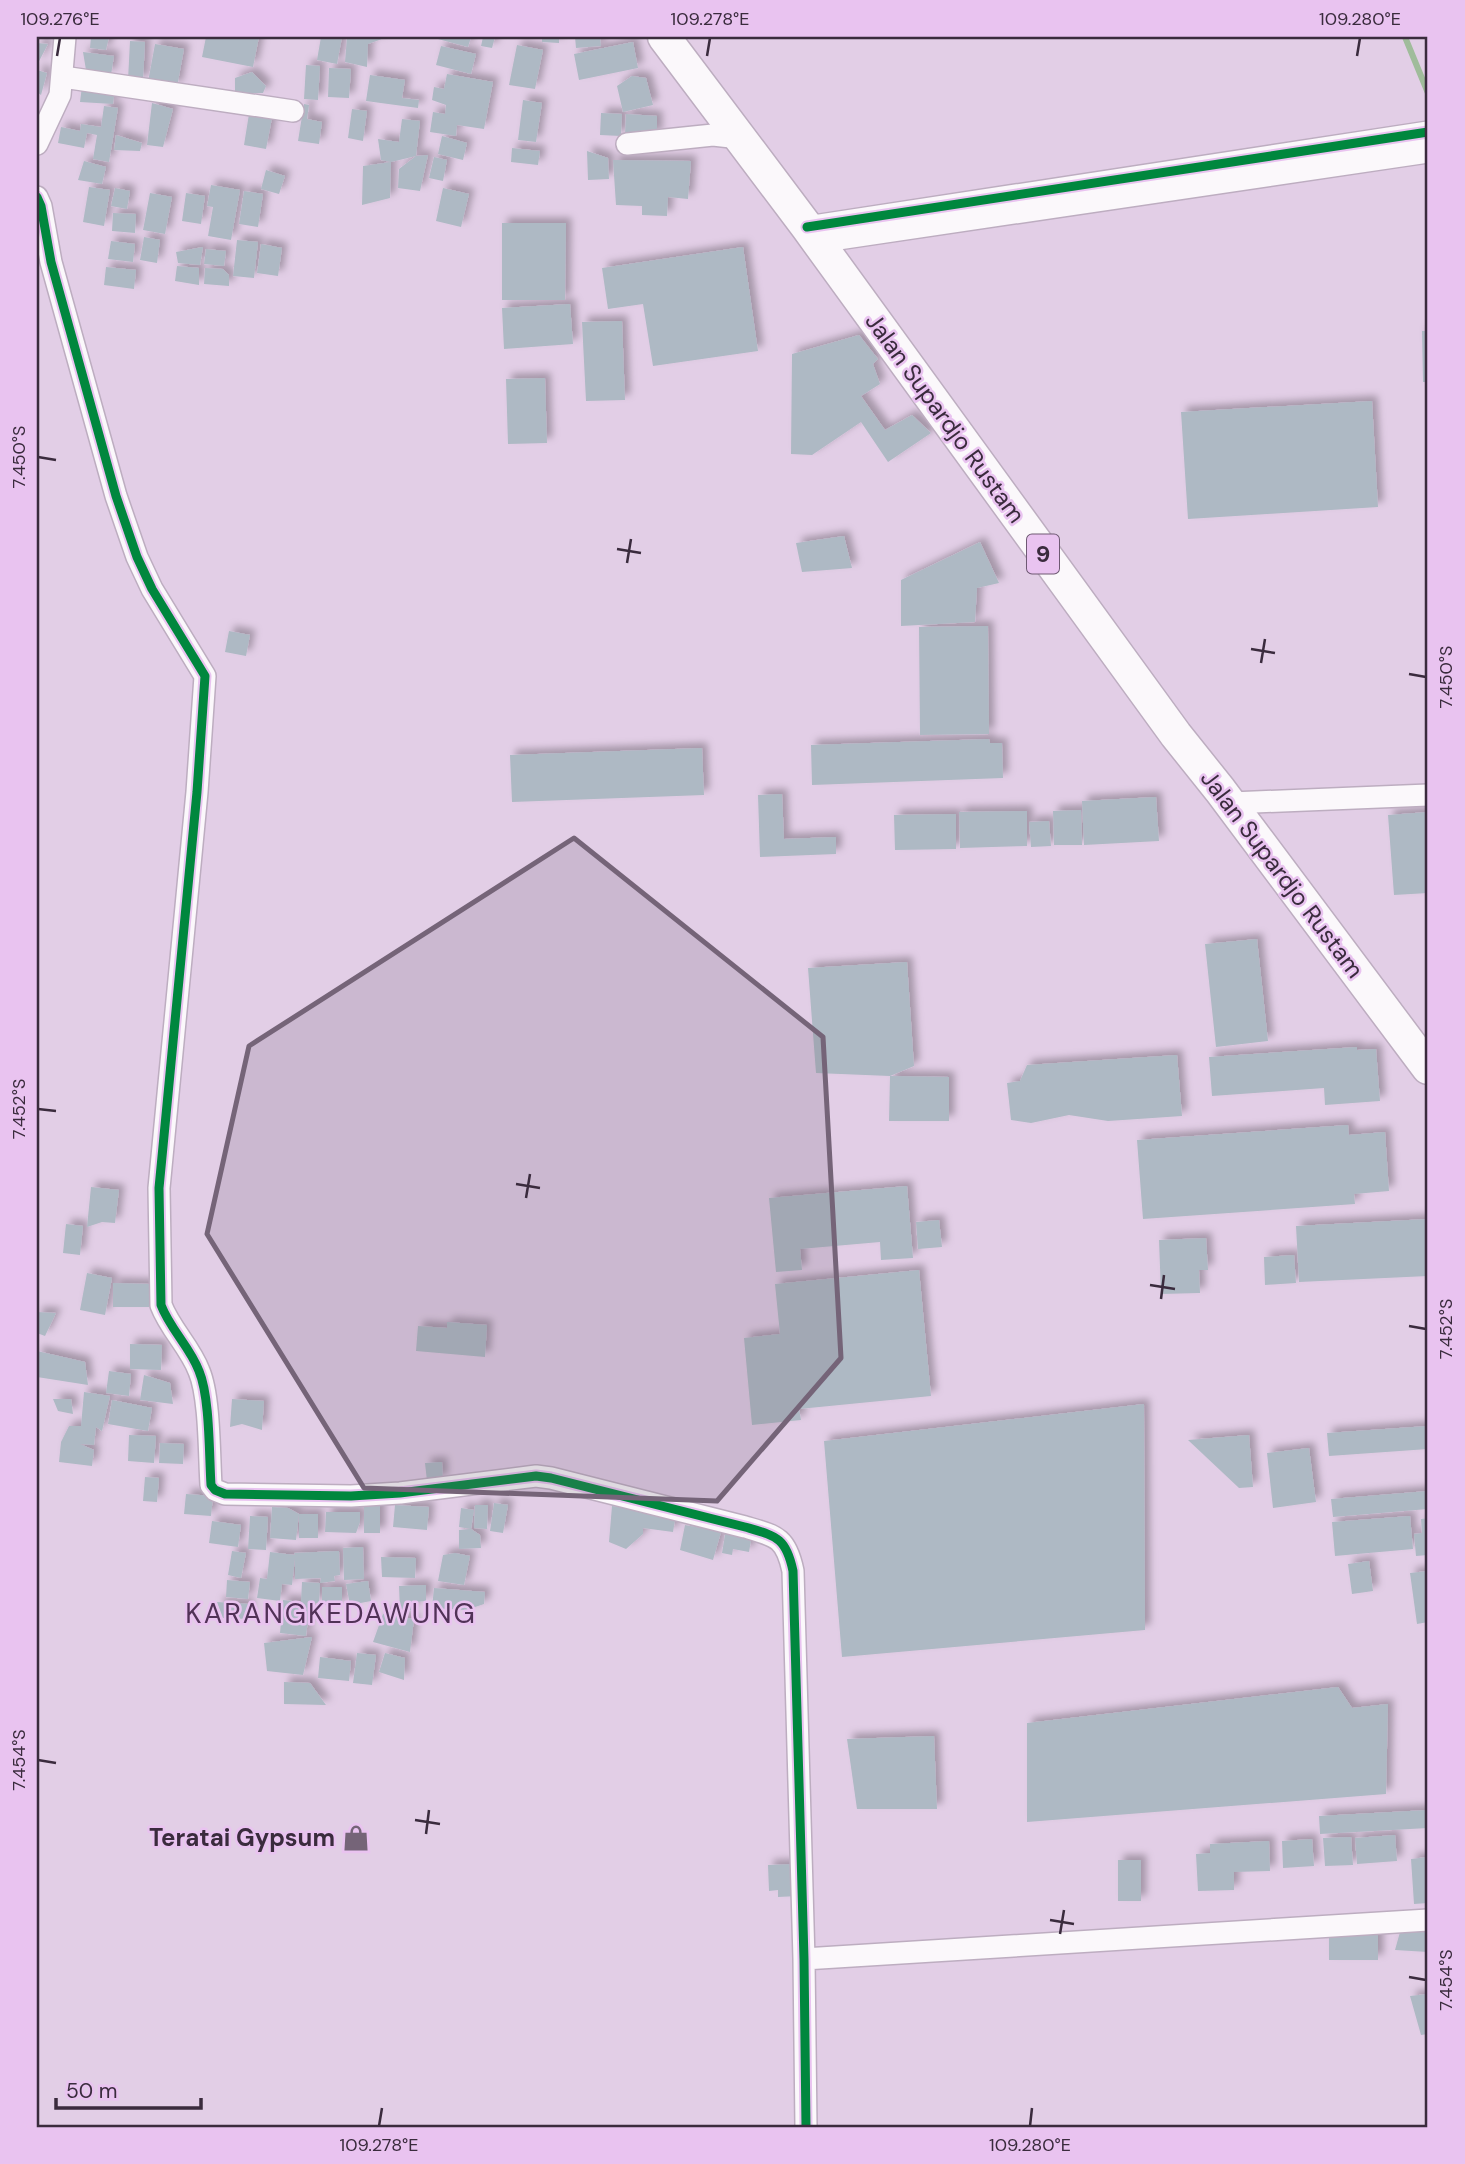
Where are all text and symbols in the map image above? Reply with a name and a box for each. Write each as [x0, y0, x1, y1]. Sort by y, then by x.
text: 109.276°E [20, 7, 100, 31]
text: 109.278°E [671, 7, 749, 31]
text: 109.280°E [1319, 7, 1401, 31]
street label: Jalan Supardjo Rustam [859, 306, 1032, 529]
text: 7.450°S [7, 426, 31, 488]
road number: 9 [1027, 534, 1059, 574]
text: 7.450°S [1434, 646, 1458, 708]
street label: Jalan Supardjo Rustam [1194, 763, 1371, 984]
text: 7.452°S [7, 1079, 31, 1139]
text: 7.452°S [1434, 1299, 1458, 1359]
district label: KARANGKEDAWUNG [185, 1595, 477, 1632]
text: 7.454°S [7, 1729, 31, 1791]
place label: Teratai Gypsum [149, 1822, 335, 1853]
shop icon: Teratai Gypsum [341, 1823, 371, 1853]
text: 7.454°S [1434, 1949, 1458, 2011]
scale bar [56, 2066, 201, 2110]
text: 50 m [66, 2077, 117, 2105]
text: 109.278°E [340, 2133, 418, 2157]
text: 109.280°E [989, 2133, 1071, 2157]

